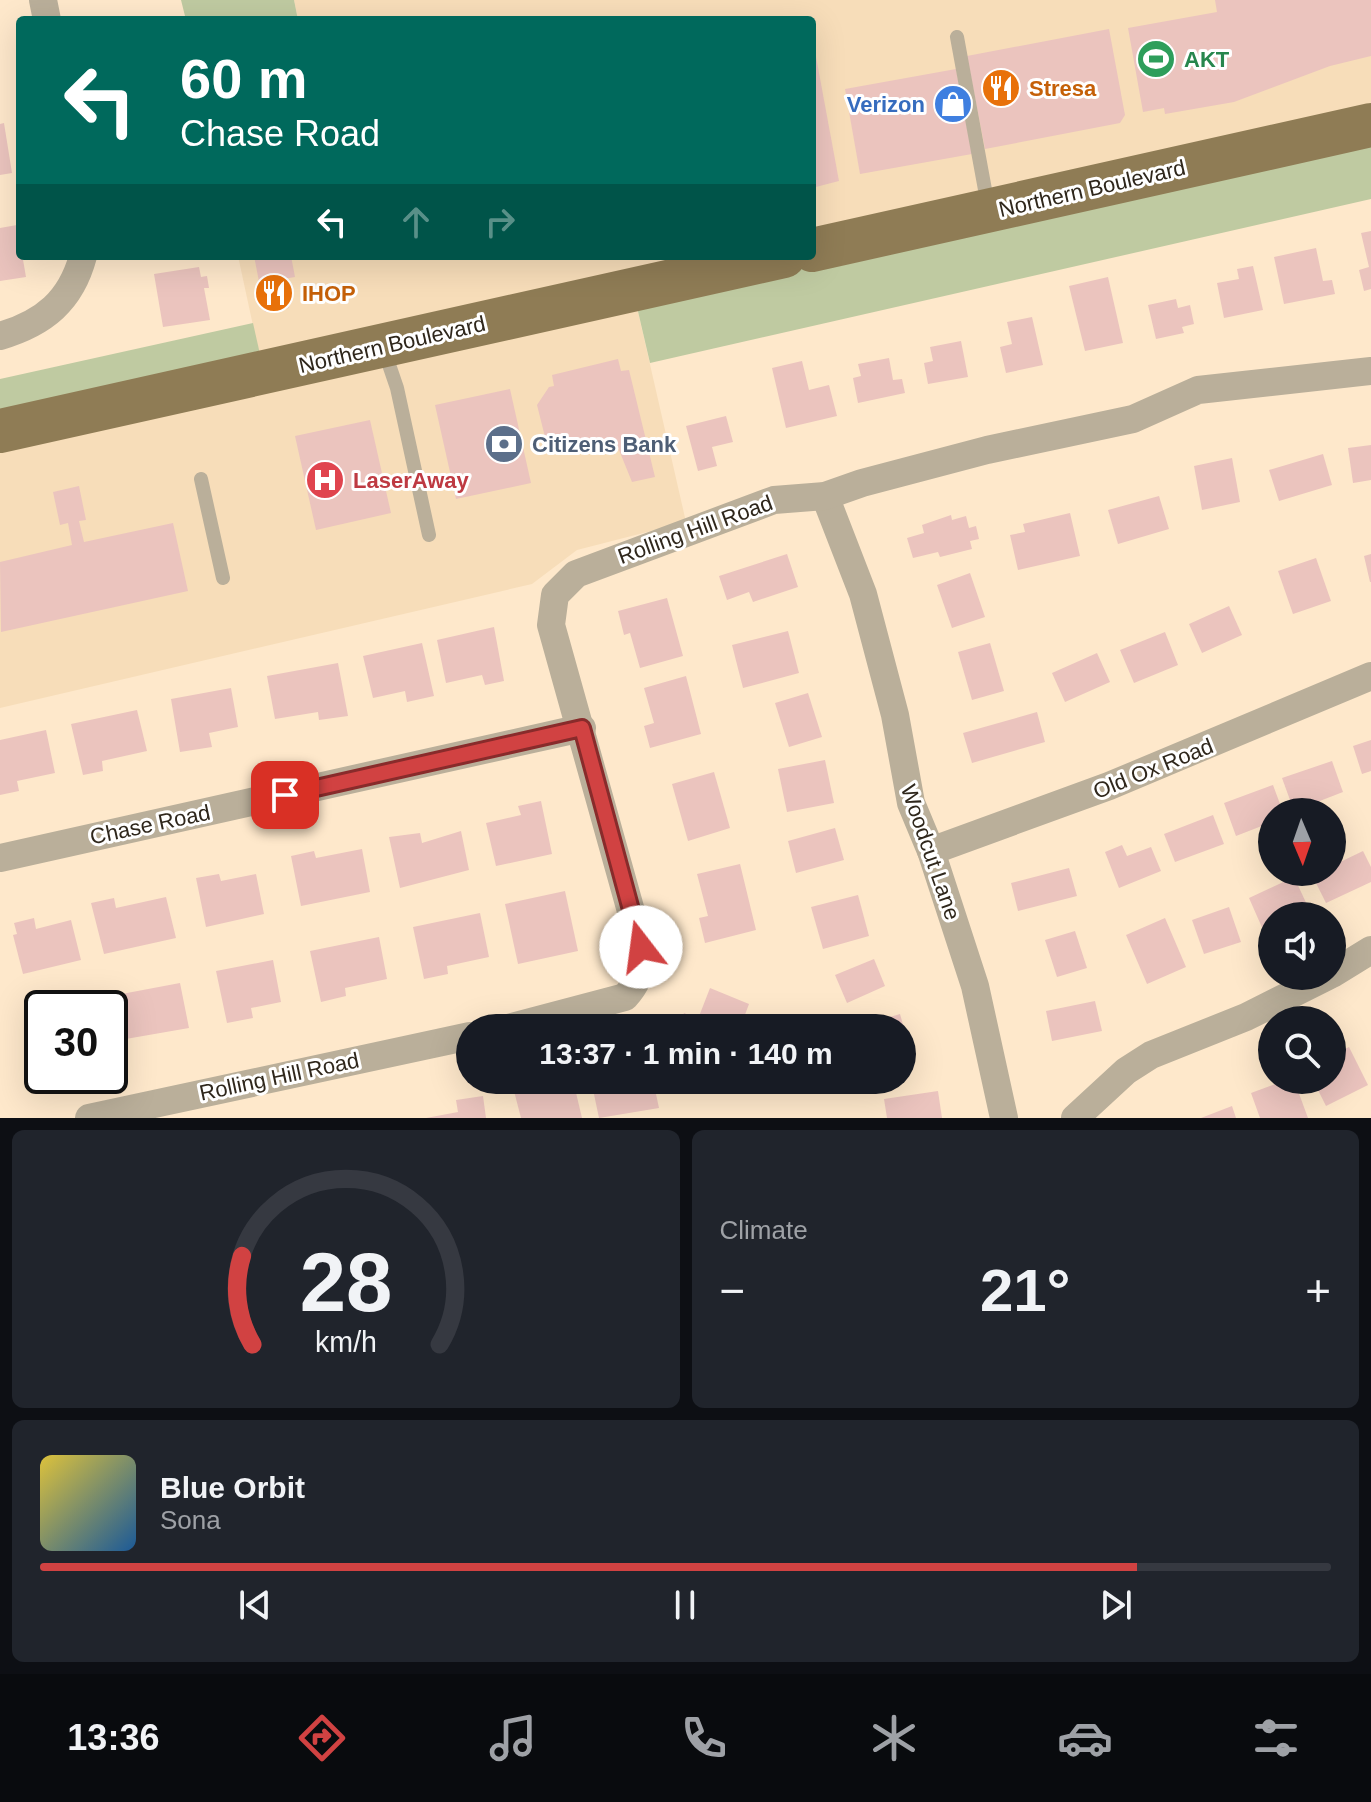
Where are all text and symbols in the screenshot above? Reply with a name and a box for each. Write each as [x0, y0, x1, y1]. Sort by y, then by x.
sports icon: AKT [1135, 38, 1177, 80]
text: 60 m [180, 47, 308, 110]
place label: AKT [1184, 47, 1230, 72]
icon: left [48, 48, 152, 152]
restaurant icon: Stresa [980, 67, 1022, 109]
place label: Stresa [1029, 76, 1097, 101]
shop icon: Verizon [932, 83, 974, 125]
place label: Verizon [847, 92, 925, 117]
text: Chase Road [180, 113, 380, 154]
street label: Northern Boulevard [996, 155, 1188, 222]
icon: left [310, 200, 354, 244]
icon: ahead [394, 200, 438, 244]
icon: right [478, 200, 522, 244]
restaurant icon: IHOP [253, 272, 295, 314]
place label: IHOP [302, 281, 356, 306]
street label: Northern Boulevard [296, 311, 488, 378]
bank icon: Citizens Bank [483, 423, 525, 465]
place label: Citizens Bank [532, 432, 677, 457]
hospital icon: LaserAway [304, 459, 346, 501]
place label: LaserAway [353, 468, 470, 493]
street label: Rolling Hill Road [614, 490, 776, 569]
street label: Old Ox Road [1090, 733, 1217, 804]
pin [251, 761, 319, 829]
icon: arrive [263, 773, 307, 817]
street label: Woodcut Lane [896, 781, 965, 923]
north arrow [1258, 798, 1346, 886]
map controls [1258, 798, 1346, 1094]
street label: Chase Road [88, 800, 213, 849]
button: sound [1258, 902, 1346, 990]
position arrow [599, 905, 683, 989]
speed limit sign: 30 [24, 990, 128, 1094]
button: search [1258, 1006, 1346, 1094]
text: 13:37 · 1 min · 140 m [539, 1037, 833, 1070]
street label: Rolling Hill Road [197, 1047, 361, 1106]
text: Climate [720, 1215, 808, 1245]
text: 28 [299, 1236, 392, 1329]
text: 21° [980, 1257, 1071, 1324]
text: − [720, 1266, 745, 1315]
text: + [1305, 1266, 1331, 1315]
text: km/h [315, 1326, 377, 1358]
text: Blue Orbit [160, 1471, 305, 1504]
text: Sona [160, 1505, 221, 1535]
icon: previous [233, 1583, 277, 1627]
icon: pause [663, 1583, 707, 1627]
icon: next [1094, 1583, 1138, 1627]
icon: directions [294, 1710, 350, 1766]
icon: music [485, 1710, 541, 1766]
icon: phone [676, 1710, 732, 1766]
icon: climate [866, 1710, 922, 1766]
icon: car [1057, 1710, 1113, 1766]
icon: filters [1248, 1710, 1304, 1766]
text: 13:36 [67, 1717, 159, 1758]

